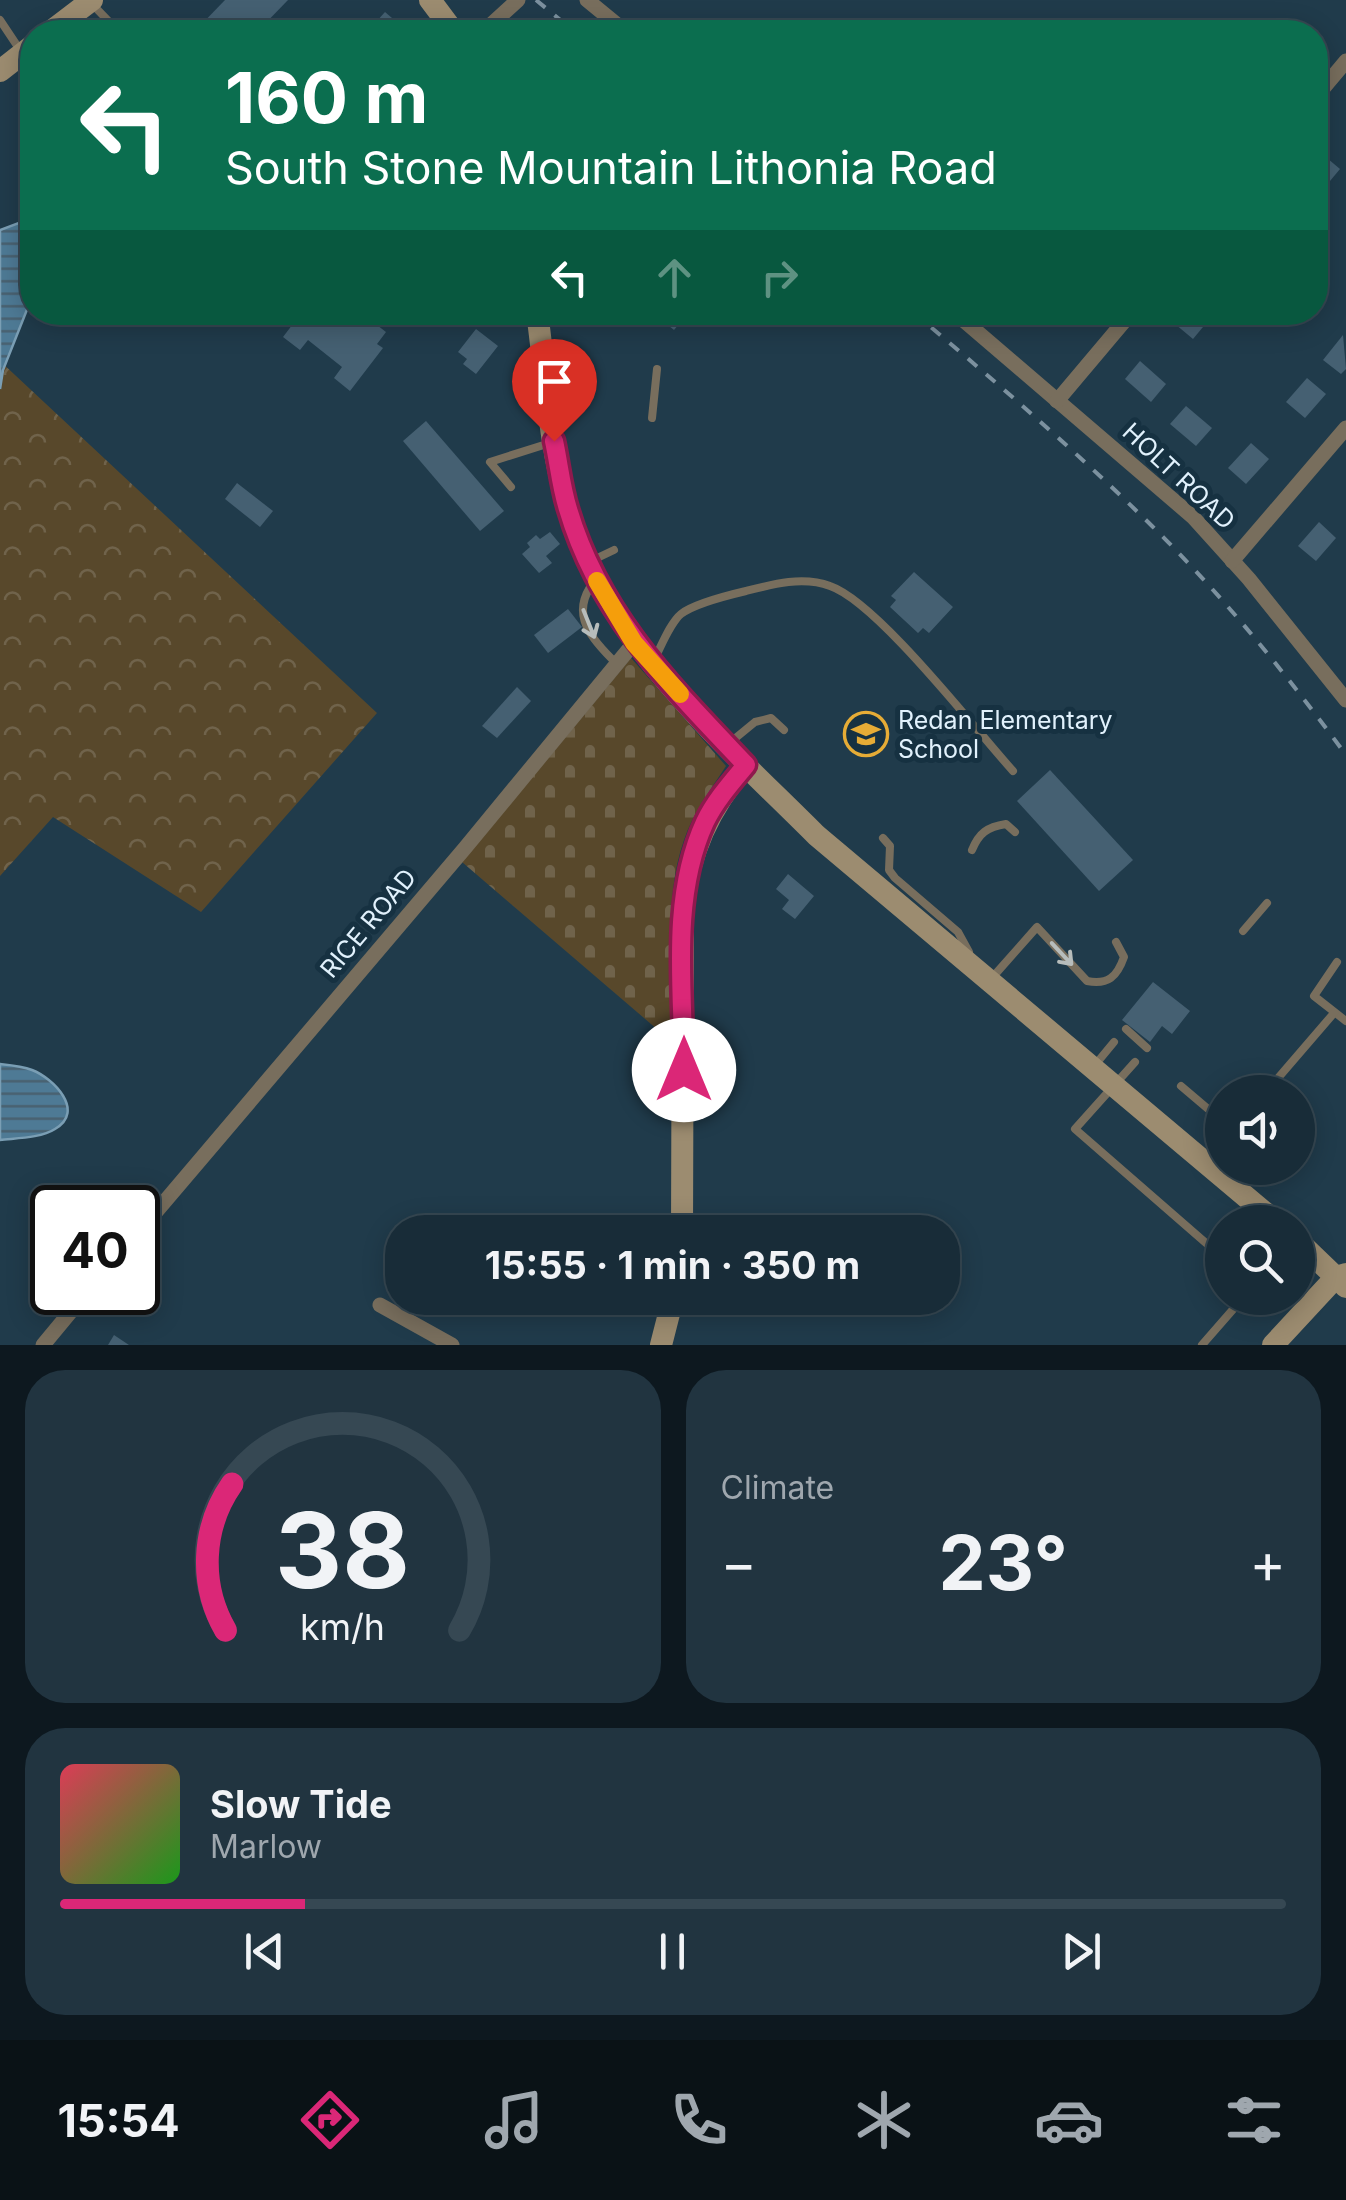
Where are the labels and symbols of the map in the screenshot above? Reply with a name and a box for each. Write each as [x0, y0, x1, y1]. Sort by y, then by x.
pin [512, 339, 597, 442]
street label: HOLT ROAD [1117, 417, 1241, 535]
one-way arrow [581, 608, 599, 639]
place label: Redan Elementary School [898, 705, 1113, 764]
school or university icon: Redan Elementary School [843, 711, 889, 757]
street label: RICE ROAD [314, 863, 422, 983]
one-way arrow [1050, 941, 1073, 966]
position arrow [632, 1018, 736, 1122]
speed limit sign: 40 [30, 1185, 160, 1315]

